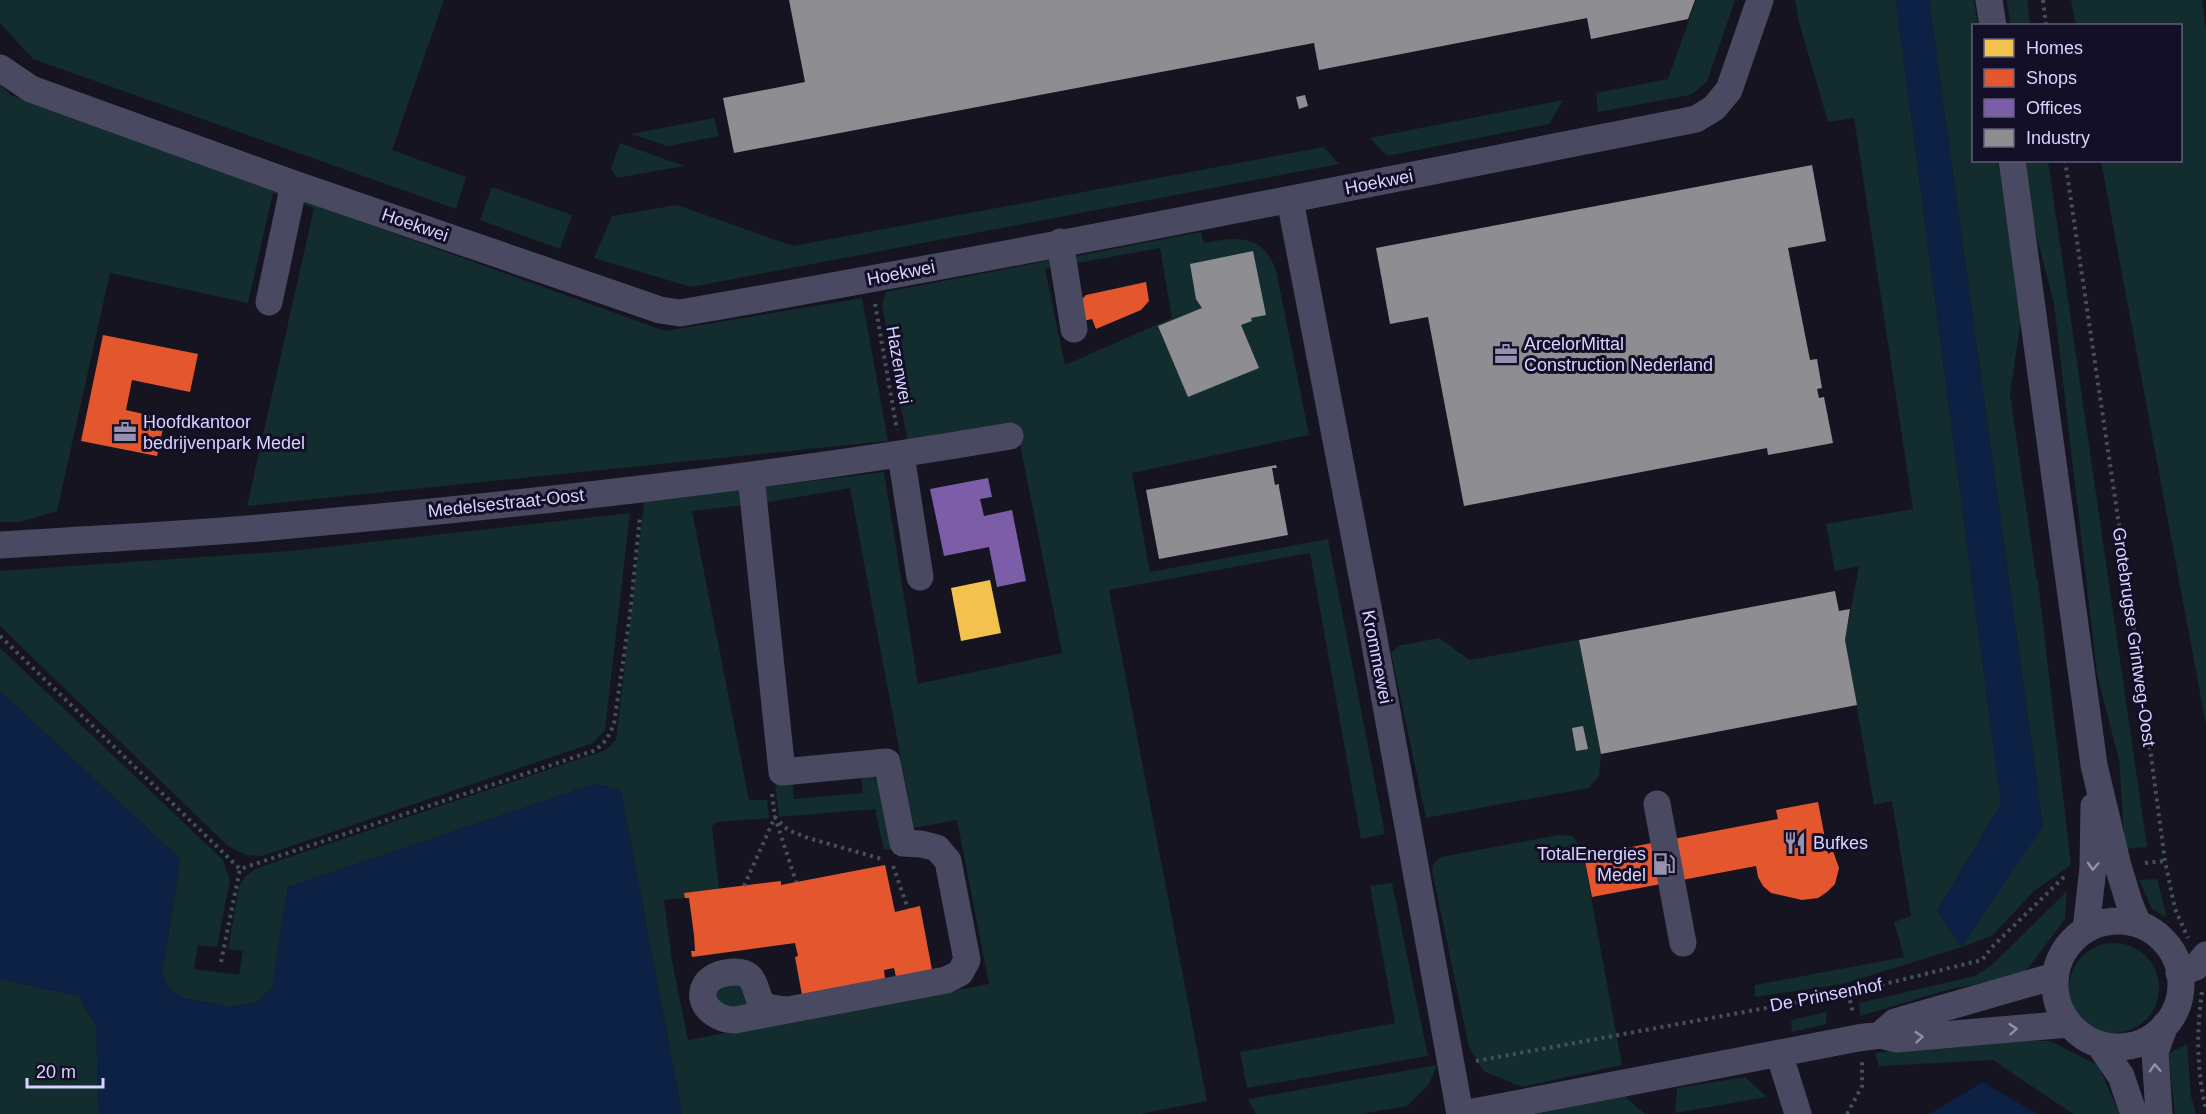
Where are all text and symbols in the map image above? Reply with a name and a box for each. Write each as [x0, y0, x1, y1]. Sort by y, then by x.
legend [1972, 24, 2182, 162]
text: Homes [2026, 38, 2083, 58]
text: Shops [2026, 68, 2077, 88]
text: Offices [2026, 98, 2082, 118]
text: Industry [2026, 128, 2090, 148]
street label: Hoekwei [1343, 166, 1415, 198]
street label: Hoekwei [379, 204, 451, 246]
street label: Hoekwei [865, 257, 937, 289]
street label: Hazenwei [882, 324, 916, 406]
place label: ArcelorMittal Construction Nederland [1524, 334, 1713, 375]
office icon: ArcelorMittal Construction Nederland [1493, 341, 1519, 367]
place label: Hoofdkantoor bedrijvenpark Medel [143, 412, 305, 453]
office icon: Hoofdkantoor bedrijvenpark Medel [112, 419, 138, 445]
street label: Medelsestraat-Oost [427, 485, 585, 521]
street label: Grotebrugse Grintweg-Oost [2109, 526, 2159, 748]
street label: Krommewei [1358, 608, 1396, 706]
restaurant icon: Bufkes [1782, 830, 1808, 856]
place label: Bufkes [1813, 833, 1868, 853]
place label: TotalEnergies Medel [1537, 844, 1646, 885]
fuel station icon: TotalEnergies Medel [1651, 851, 1677, 877]
one-way arrow [2086, 861, 2099, 870]
street label: De Prinsenhof [1768, 974, 1885, 1016]
one-way arrow [2009, 1023, 2018, 1036]
one-way arrow [1914, 1031, 1923, 1044]
scale bar [27, 1051, 104, 1089]
text: 20 m [36, 1062, 76, 1082]
one-way arrow [2149, 1064, 2162, 1073]

